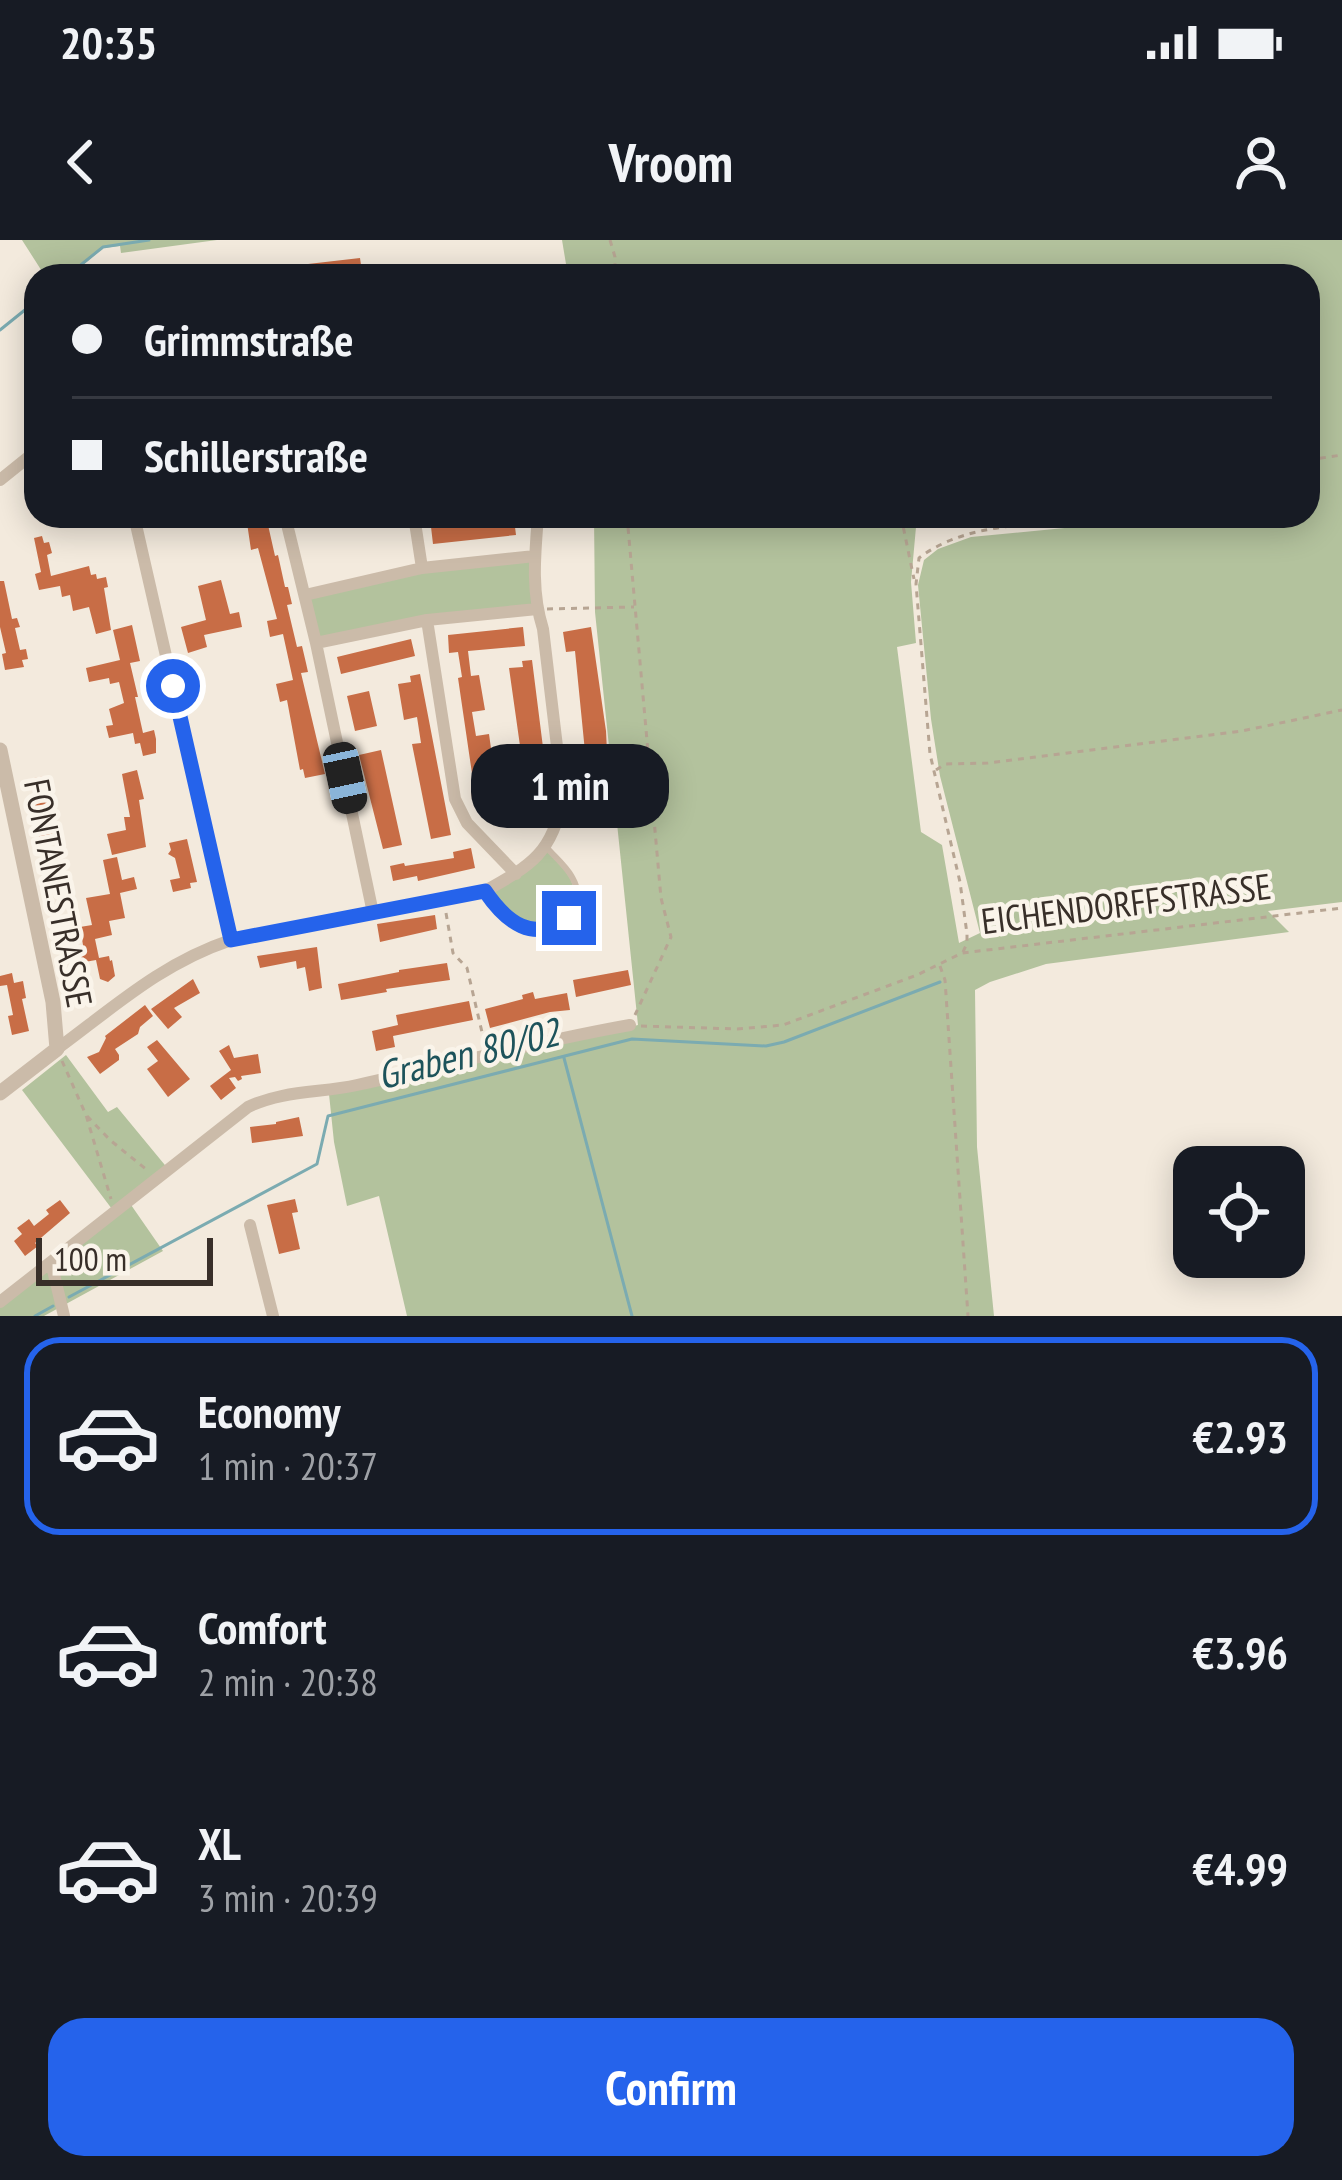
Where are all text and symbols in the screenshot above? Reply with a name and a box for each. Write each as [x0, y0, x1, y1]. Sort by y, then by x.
text: 20:35 [60, 13, 157, 71]
text: Vroom [609, 127, 733, 197]
icon: back [48, 129, 114, 195]
icon: person [1228, 129, 1294, 195]
text: Grimmstraße [144, 310, 354, 368]
text: Schillerstraße [144, 426, 368, 484]
route start [146, 659, 200, 713]
car [320, 739, 370, 817]
callout: 1 min [470, 744, 668, 828]
text: 1 min [531, 760, 609, 811]
street label: FONTANESTRASSE [14, 775, 104, 1011]
street label: EICHENDORFFSTRASSE [979, 862, 1273, 944]
route end [542, 891, 596, 945]
water label: Graben 80/02 [372, 1005, 568, 1100]
map controls [1173, 1146, 1305, 1278]
button: locate [1173, 1146, 1305, 1278]
scale bar [36, 1232, 213, 1285]
text: 100 m [54, 1237, 127, 1280]
icon: car [54, 1382, 162, 1490]
text: Economy [198, 1382, 341, 1440]
text: €2.93 [1192, 1407, 1288, 1465]
text: 1 min · 20:37 [198, 1440, 378, 1491]
icon: car [54, 1598, 162, 1706]
text: Comfort [198, 1598, 327, 1656]
text: €3.96 [1192, 1623, 1288, 1681]
text: 2 min · 20:38 [198, 1656, 378, 1707]
icon: car [54, 1814, 162, 1922]
text: XL [198, 1814, 241, 1872]
text: €4.99 [1192, 1839, 1288, 1897]
text: 3 min · 20:39 [198, 1872, 378, 1923]
button: Confirm [48, 2018, 1294, 2156]

